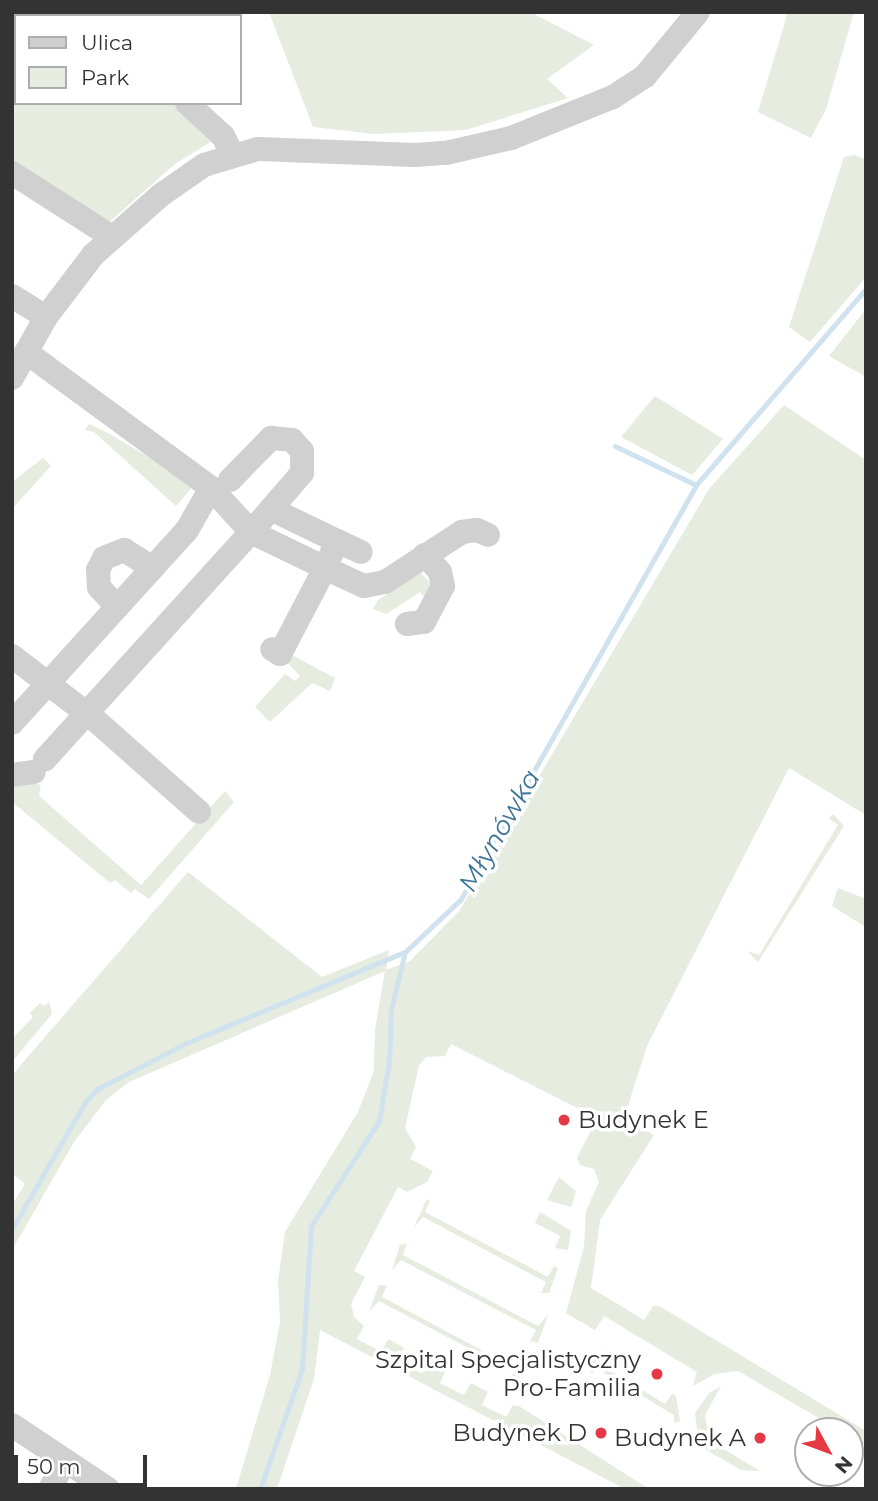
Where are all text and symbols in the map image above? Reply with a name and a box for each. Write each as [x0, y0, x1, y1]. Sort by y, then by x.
legend [14, 14, 242, 105]
text: Ulica [81, 30, 133, 55]
text: Park [81, 65, 129, 90]
water label: Młynówka [453, 765, 547, 897]
place label: Budynek E [578, 1106, 709, 1134]
marker: Budynek E [556, 1112, 572, 1128]
place label: Szpital Specjalistyczny Pro-Familia [375, 1346, 641, 1402]
marker: Szpital Specjalistyczny Pro-Familia [647, 1364, 667, 1384]
north arrow [794, 1417, 864, 1487]
place label: Budynek D [452, 1419, 587, 1447]
place label: Budynek A [614, 1424, 746, 1452]
marker: Budynek D [593, 1425, 609, 1441]
marker: Budynek A [752, 1430, 768, 1446]
scale bar [18, 1442, 150, 1486]
text: N [830, 1451, 857, 1478]
text: 50 m [27, 1454, 81, 1479]

